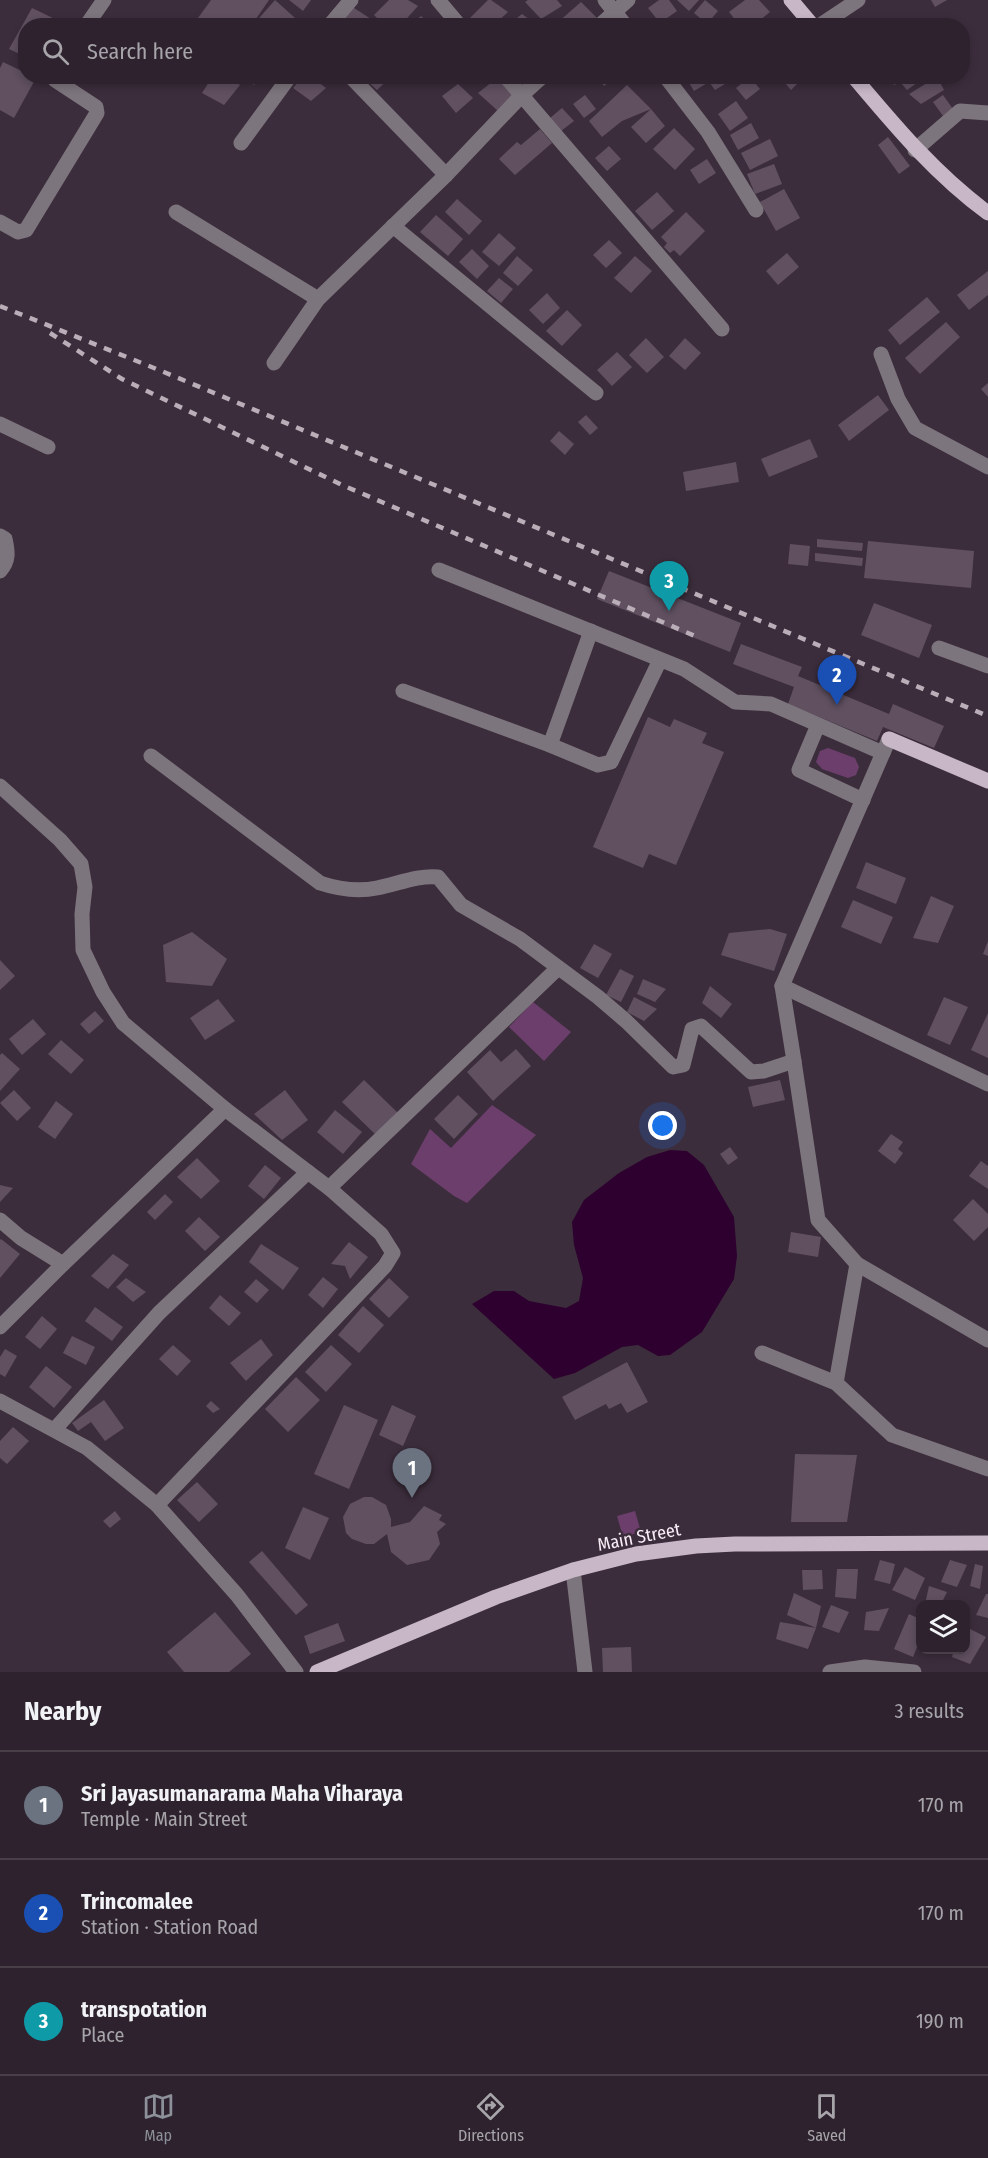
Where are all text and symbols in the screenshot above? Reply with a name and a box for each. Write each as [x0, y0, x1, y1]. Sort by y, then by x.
search box [18, 18, 970, 84]
icon: search [39, 35, 72, 68]
text: Search here [87, 38, 193, 65]
pin: 3 [650, 562, 688, 611]
pin: 2 [818, 656, 856, 705]
your location [648, 1111, 677, 1140]
pin: 1 [392, 1448, 432, 1498]
street label: Main Street [596, 1518, 682, 1556]
map controls [916, 1600, 970, 1654]
button: layers [916, 1600, 970, 1654]
text: Nearby [24, 1696, 101, 1727]
text: 3 results [895, 1699, 964, 1723]
text: Sri Jayasumanarama Maha Viharaya [81, 1780, 403, 1807]
text: 1 [39, 1793, 48, 1817]
text: 170 m [918, 1793, 964, 1817]
text: Temple · Main Street [81, 1807, 247, 1831]
text: Trincomalee [81, 1888, 193, 1915]
text: 2 [39, 1901, 48, 1925]
text: 170 m [918, 1901, 964, 1925]
text: Station · Station Road [81, 1915, 258, 1939]
text: transpotation [81, 1996, 207, 2023]
text: 3 [39, 2009, 48, 2033]
text: 190 m [916, 2009, 964, 2033]
text: Place [81, 2023, 124, 2047]
tab: Map [142, 2090, 175, 2145]
tab: Directions [458, 2090, 524, 2145]
tab: Saved [807, 2090, 846, 2145]

